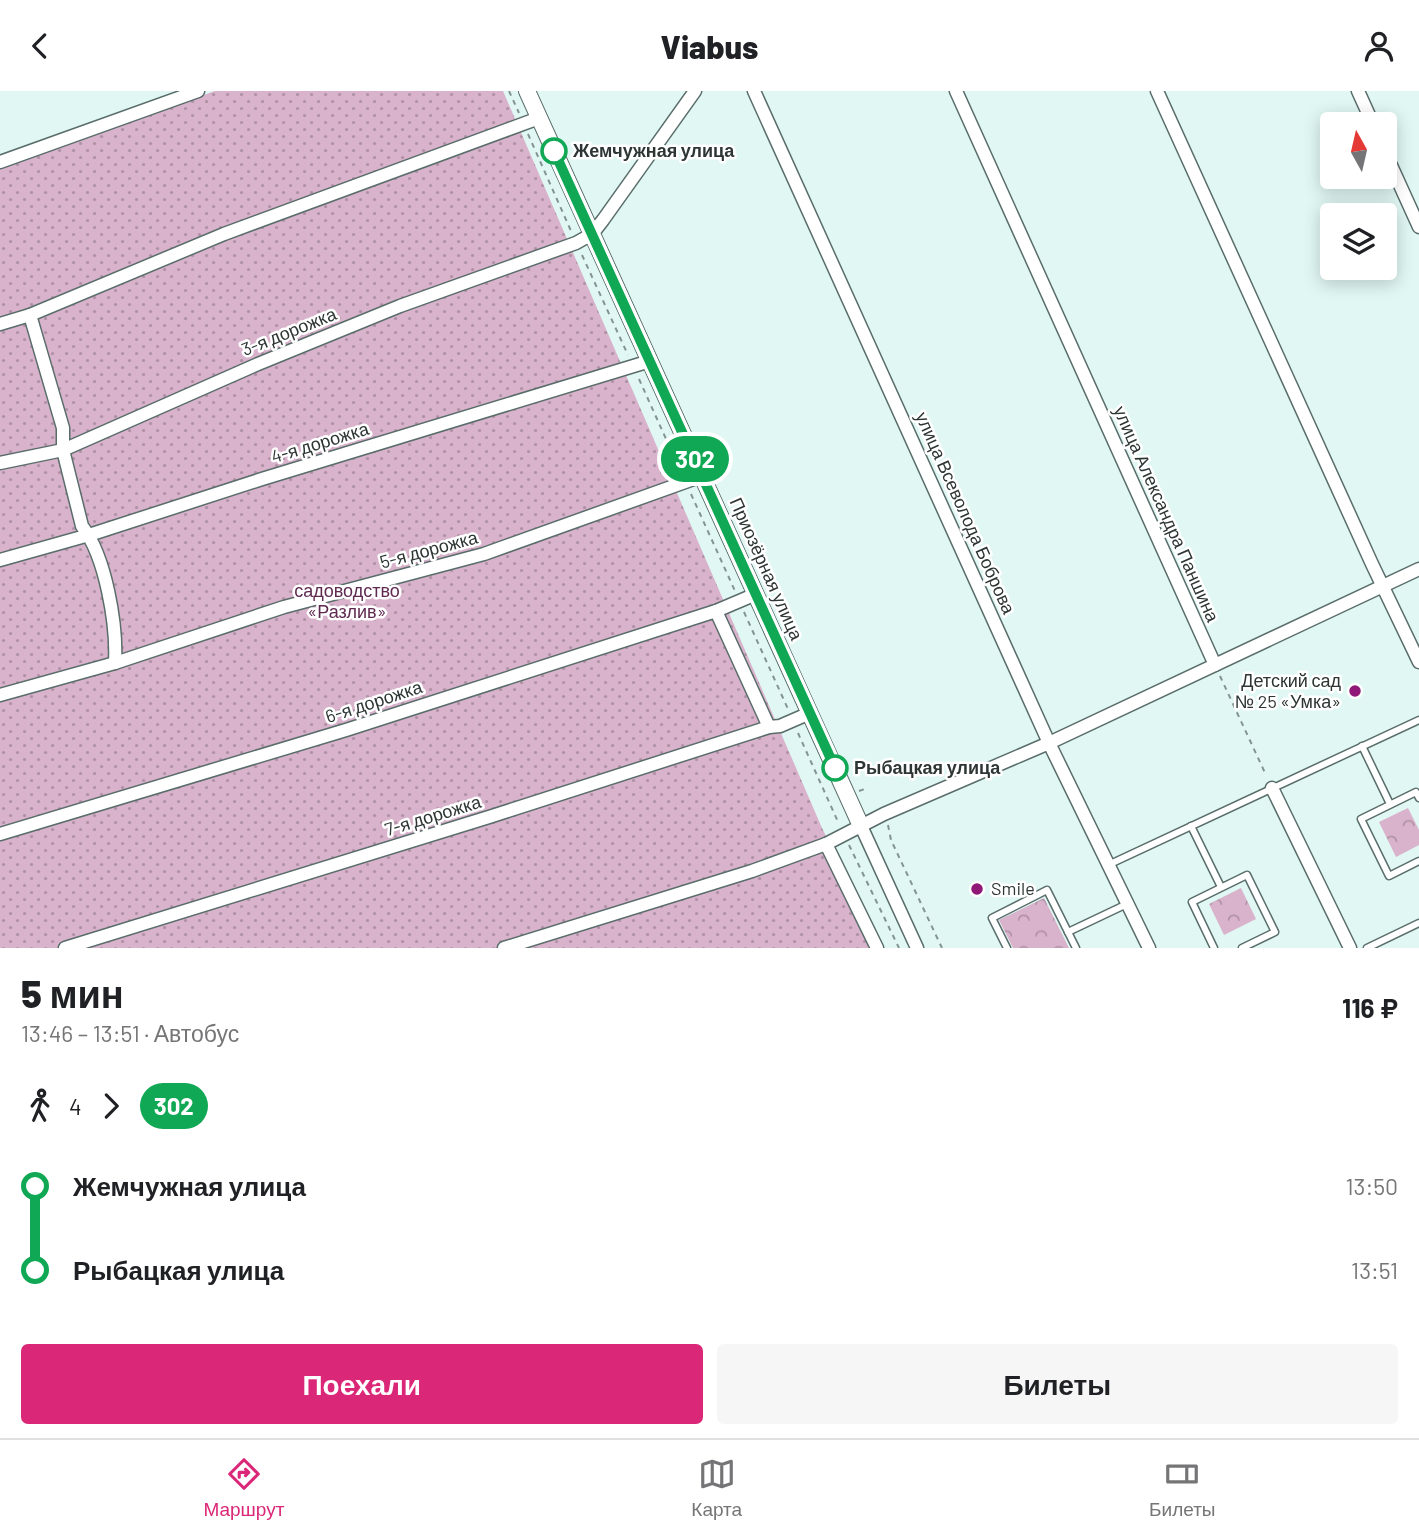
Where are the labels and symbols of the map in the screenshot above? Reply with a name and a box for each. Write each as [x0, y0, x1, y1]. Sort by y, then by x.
north arrow [1320, 112, 1396, 189]
marker: Жемчужная улица [541, 138, 567, 164]
place label: Жемчужная улица [572, 139, 735, 161]
street label: 3-я дорожка [238, 302, 340, 360]
street label: улица Александра Паншина [1109, 402, 1225, 626]
street label: улица Всеволода Боброва [911, 408, 1021, 618]
street label: 4-я дорожка [268, 416, 372, 467]
line badge: 302 [655, 436, 735, 482]
street label: Приозёрная улица [726, 494, 809, 644]
street label: 5-я дорожка [377, 525, 481, 573]
park label: садоводство «Разлив» [294, 579, 400, 622]
place label: Детский сад № 25 «Умка» [1235, 669, 1341, 712]
street label: 6-я дорожка [323, 675, 426, 727]
marker: Детский сад № 25 «Умка» [1347, 683, 1363, 699]
marker: Рыбацкая улица [822, 755, 848, 781]
place label: Рыбацкая улица [854, 756, 1001, 778]
street label: 7-я дорожка [382, 790, 484, 840]
place label: Smile [991, 877, 1035, 899]
marker: Smile [969, 881, 985, 897]

